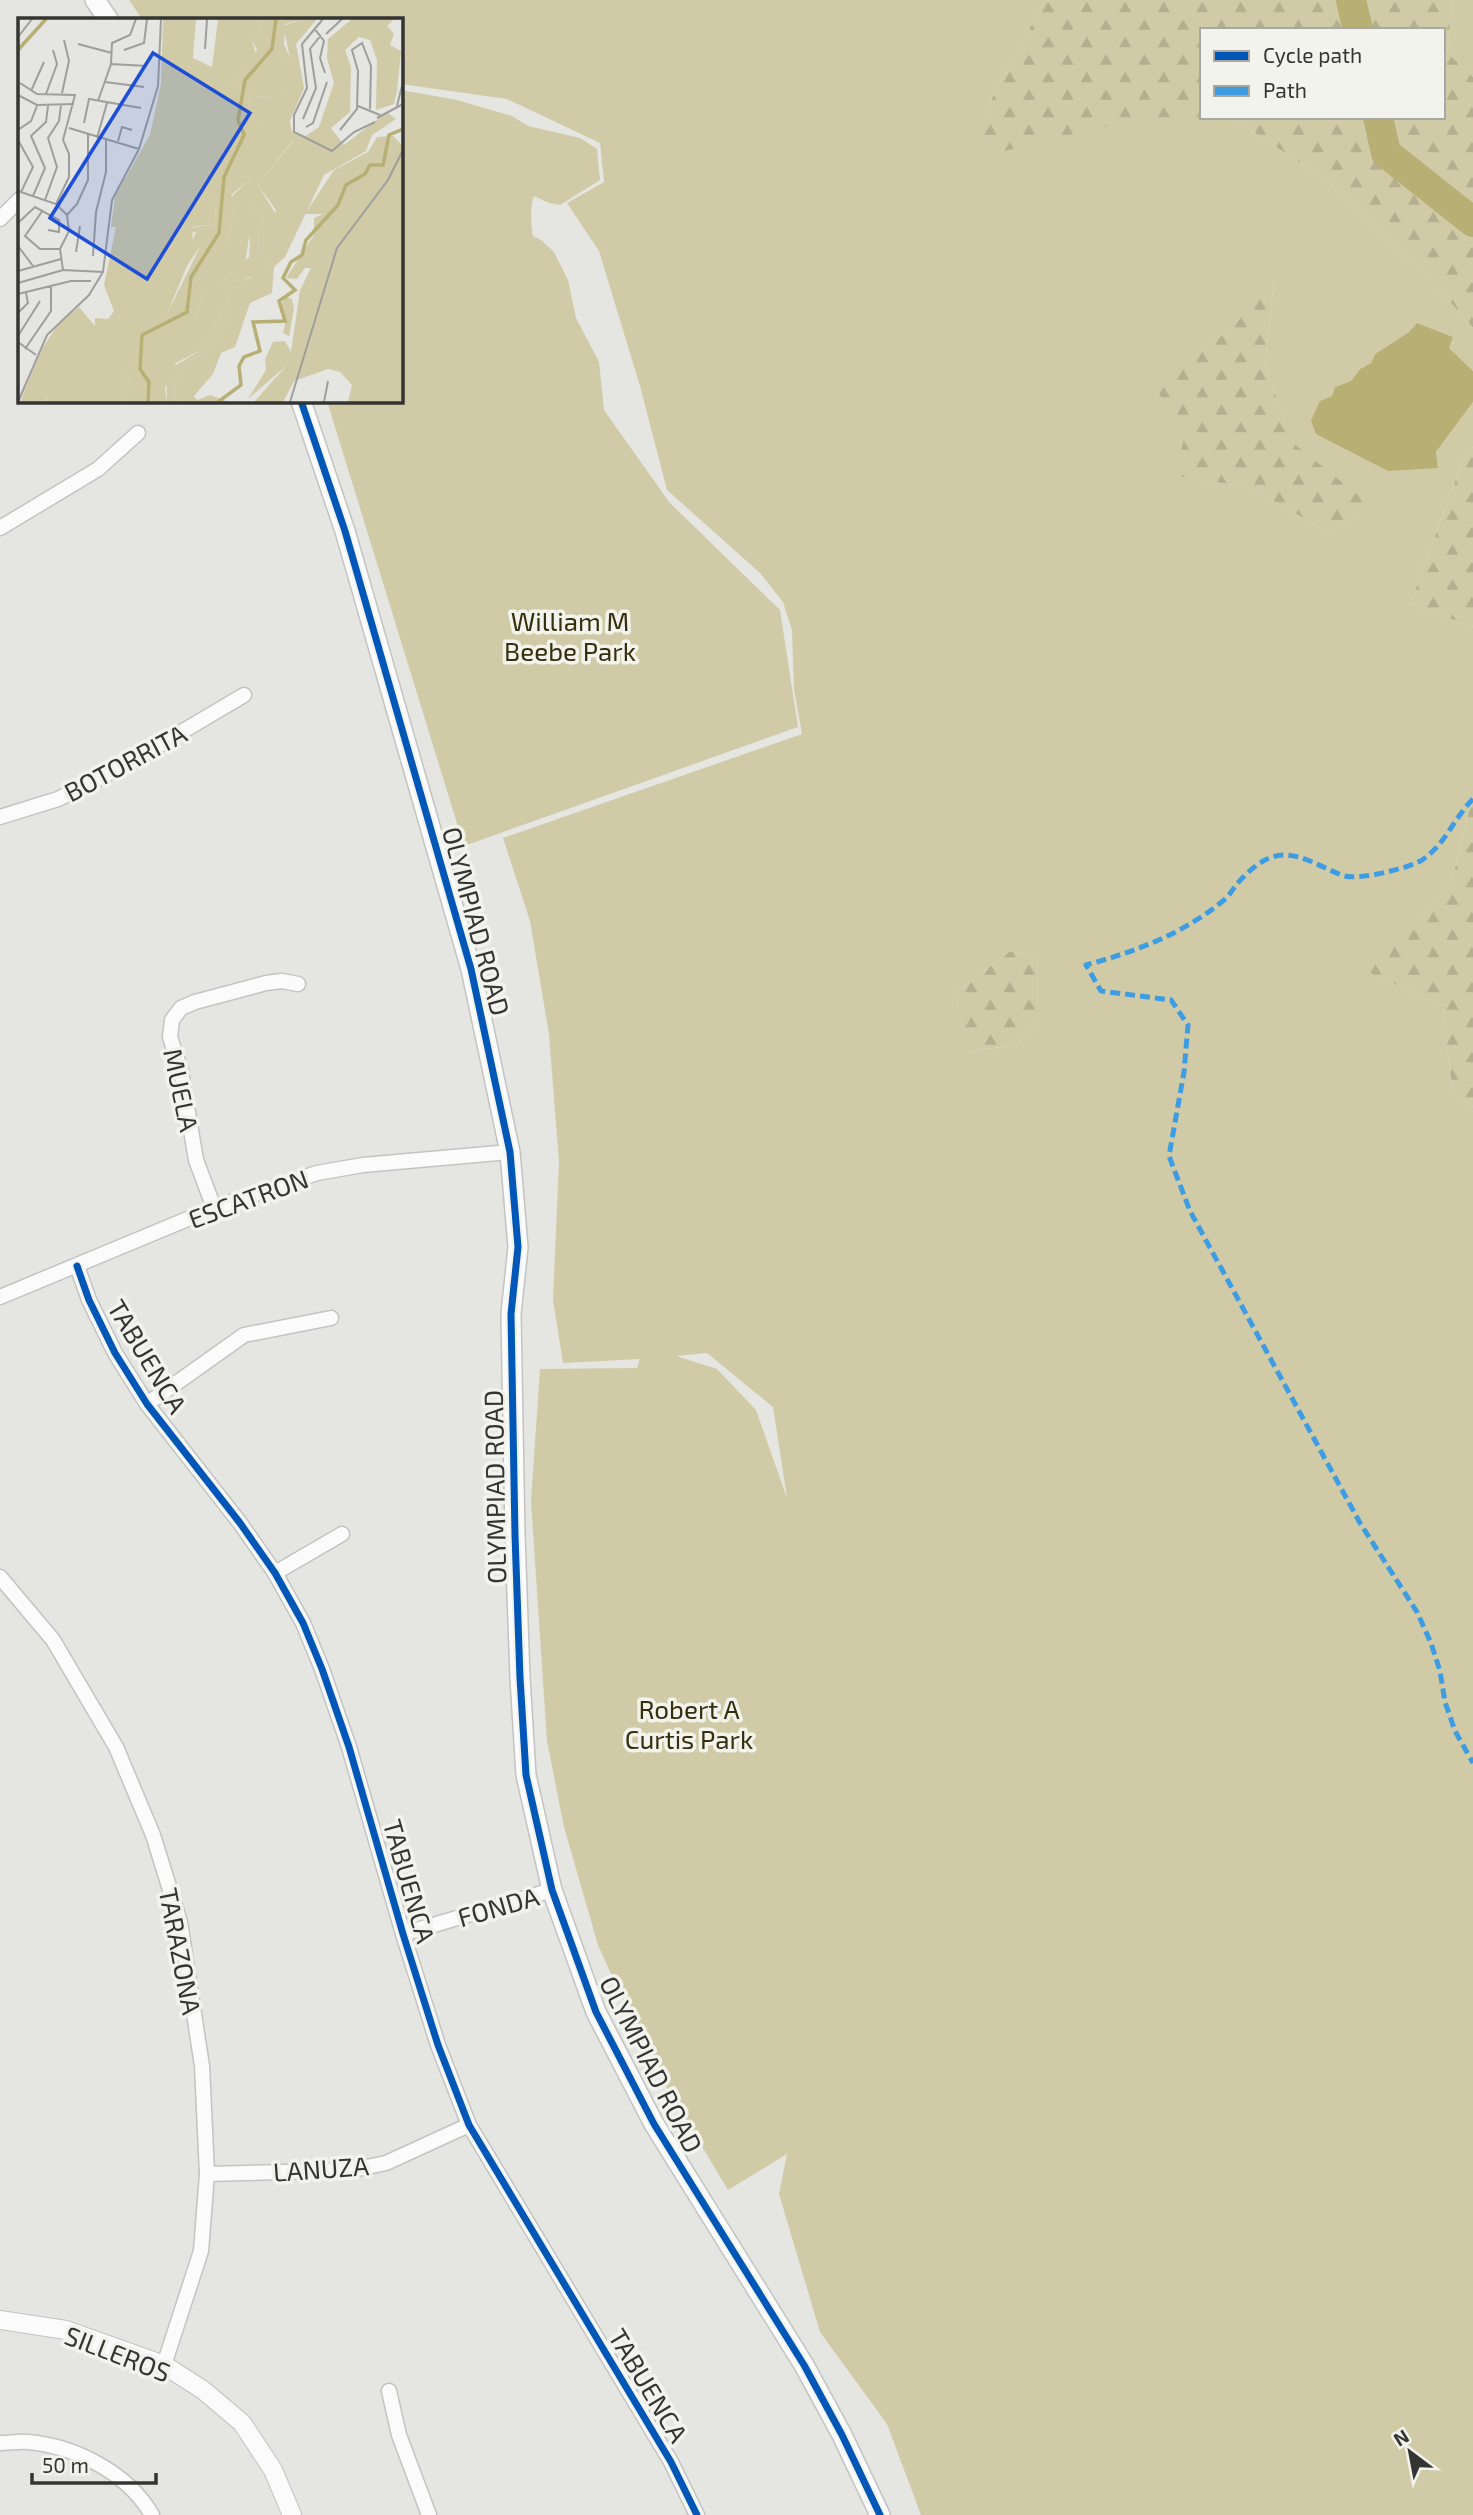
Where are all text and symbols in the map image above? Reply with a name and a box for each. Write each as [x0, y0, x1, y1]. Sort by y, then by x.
inset map [18, 18, 402, 402]
legend [1200, 28, 1445, 119]
text: Cycle path [1263, 42, 1362, 67]
text: Path [1263, 77, 1307, 102]
park label: William M Beebe Park [504, 605, 636, 666]
street label: BOTORRITA [59, 717, 191, 807]
street label: OLYMPIAD ROAD [437, 823, 517, 1019]
street label: MUELA [158, 1046, 206, 1134]
street label: ESCATRON [184, 1162, 312, 1234]
street label: TABUENCA [102, 1294, 194, 1418]
street label: OLYMPIAD ROAD [477, 1390, 511, 1584]
park label: Robert A Curtis Park [625, 1693, 753, 1754]
street label: TABUENCA [378, 1816, 442, 1946]
street label: FONDA [454, 1880, 542, 1932]
street label: TARAZONA [154, 1885, 208, 2017]
street label: OLYMPIAD ROAD [594, 1971, 710, 2157]
street label: LANUZA [272, 2149, 370, 2187]
street label: SILLEROS [61, 2319, 175, 2387]
street label: TABUENCA [603, 2323, 695, 2447]
north arrow [1375, 2417, 1445, 2487]
text: N [1389, 2424, 1413, 2451]
scale bar [32, 2442, 156, 2486]
text: 50 m [42, 2452, 89, 2477]

